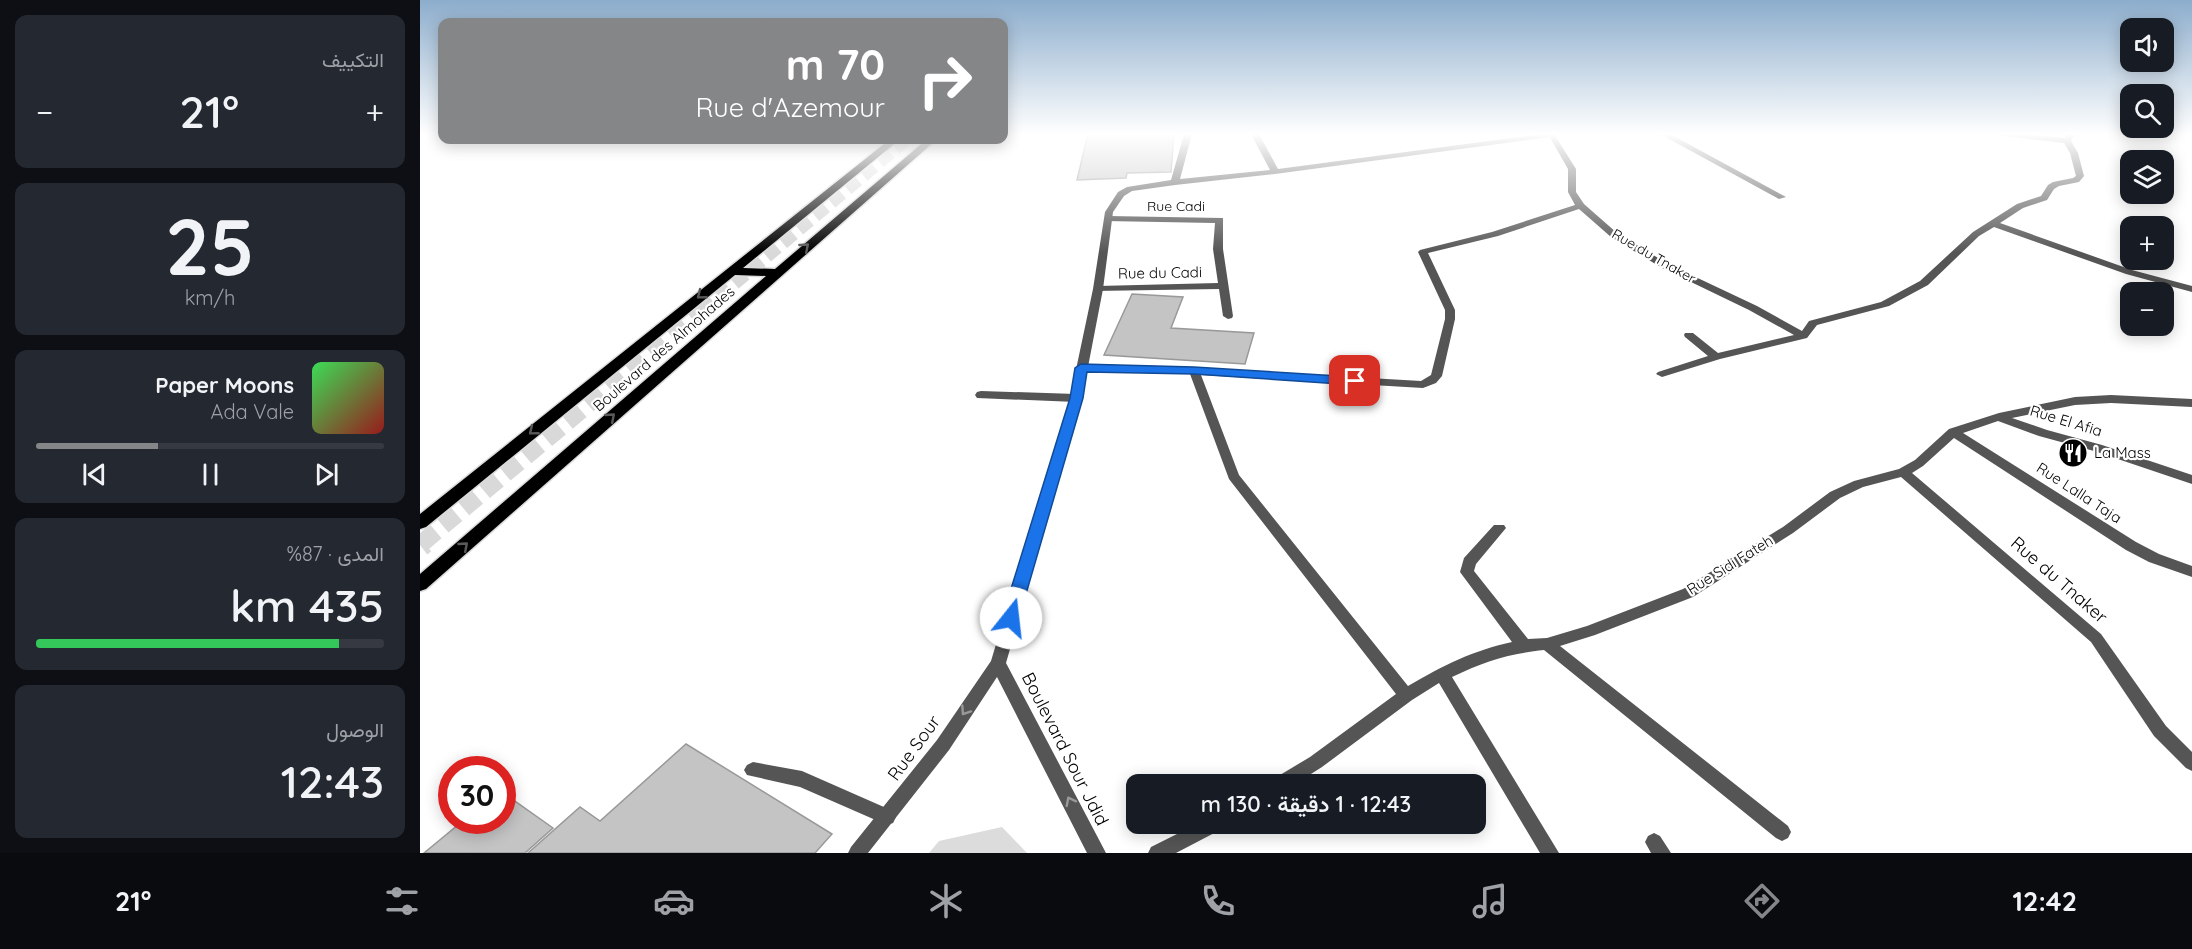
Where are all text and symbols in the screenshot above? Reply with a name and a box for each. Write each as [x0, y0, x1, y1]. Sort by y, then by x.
map controls [2120, 18, 2174, 336]
button: sound [2120, 18, 2174, 72]
text: 70 m [786, 38, 885, 91]
icon: right [906, 42, 984, 120]
text: التكييف [322, 47, 384, 72]
text: 21° [180, 83, 239, 139]
button: search [2120, 84, 2174, 138]
text: Rue d'Azemour [696, 90, 885, 124]
text: − [36, 91, 53, 132]
text: + [365, 91, 384, 132]
button: layers [2120, 150, 2174, 204]
text: 25 [165, 197, 255, 295]
street label: Rue Cadi [1147, 197, 1205, 215]
button: + [2120, 216, 2174, 270]
street label: Rue du Tnaker [1609, 225, 1700, 288]
one-way arrow [798, 244, 809, 255]
street label: Rue du Cadi [1118, 262, 1202, 283]
street label: Boulevard des Almohades [589, 282, 738, 415]
button: − [2120, 282, 2174, 336]
text: km/h [185, 285, 235, 310]
one-way arrow [697, 287, 708, 298]
pin [1329, 355, 1380, 406]
icon: arrive [1338, 364, 1371, 397]
text: Paper Moons [155, 371, 294, 399]
text: Ada Vale [211, 399, 294, 424]
street label: Rue El Afia [2028, 401, 2105, 440]
one-way arrow [604, 413, 614, 424]
one-way arrow [529, 423, 540, 434]
restaurant icon: La Mass [2057, 437, 2089, 469]
place label: La Mass [2094, 443, 2151, 462]
icon: previous [78, 458, 111, 491]
icon: pause [194, 458, 227, 491]
icon: next [310, 458, 343, 491]
street label: Rue Lalla Taja [2033, 458, 2126, 527]
street label: Rue Sidi Fateh [1683, 530, 1776, 599]
street label: Rue du Tnaker [2006, 531, 2113, 628]
text: المدى · 87% [287, 541, 384, 566]
one-way arrow [457, 542, 468, 553]
text: 435 km [230, 577, 384, 633]
position arrow [979, 586, 1043, 650]
street label: Boulevard Sour Jdid [1017, 668, 1114, 829]
one-way arrow [961, 704, 972, 715]
street label: Rue Sour [882, 710, 945, 785]
text: الوصول [326, 717, 384, 742]
text: 12:43 [281, 753, 384, 809]
speed limit sign: 30 [438, 756, 516, 834]
text: 12:43 · 1 دقيقة · 130 m [1201, 790, 1411, 818]
one-way arrow [1066, 797, 1077, 807]
icon: filters [381, 880, 423, 922]
icon: car [653, 880, 695, 922]
icon: climate [925, 880, 967, 922]
icon: phone [1197, 880, 1239, 922]
icon: music [1469, 880, 1511, 922]
icon: directions [1741, 880, 1783, 922]
text: 21° [115, 884, 151, 918]
text: 12:42 [2013, 884, 2077, 918]

